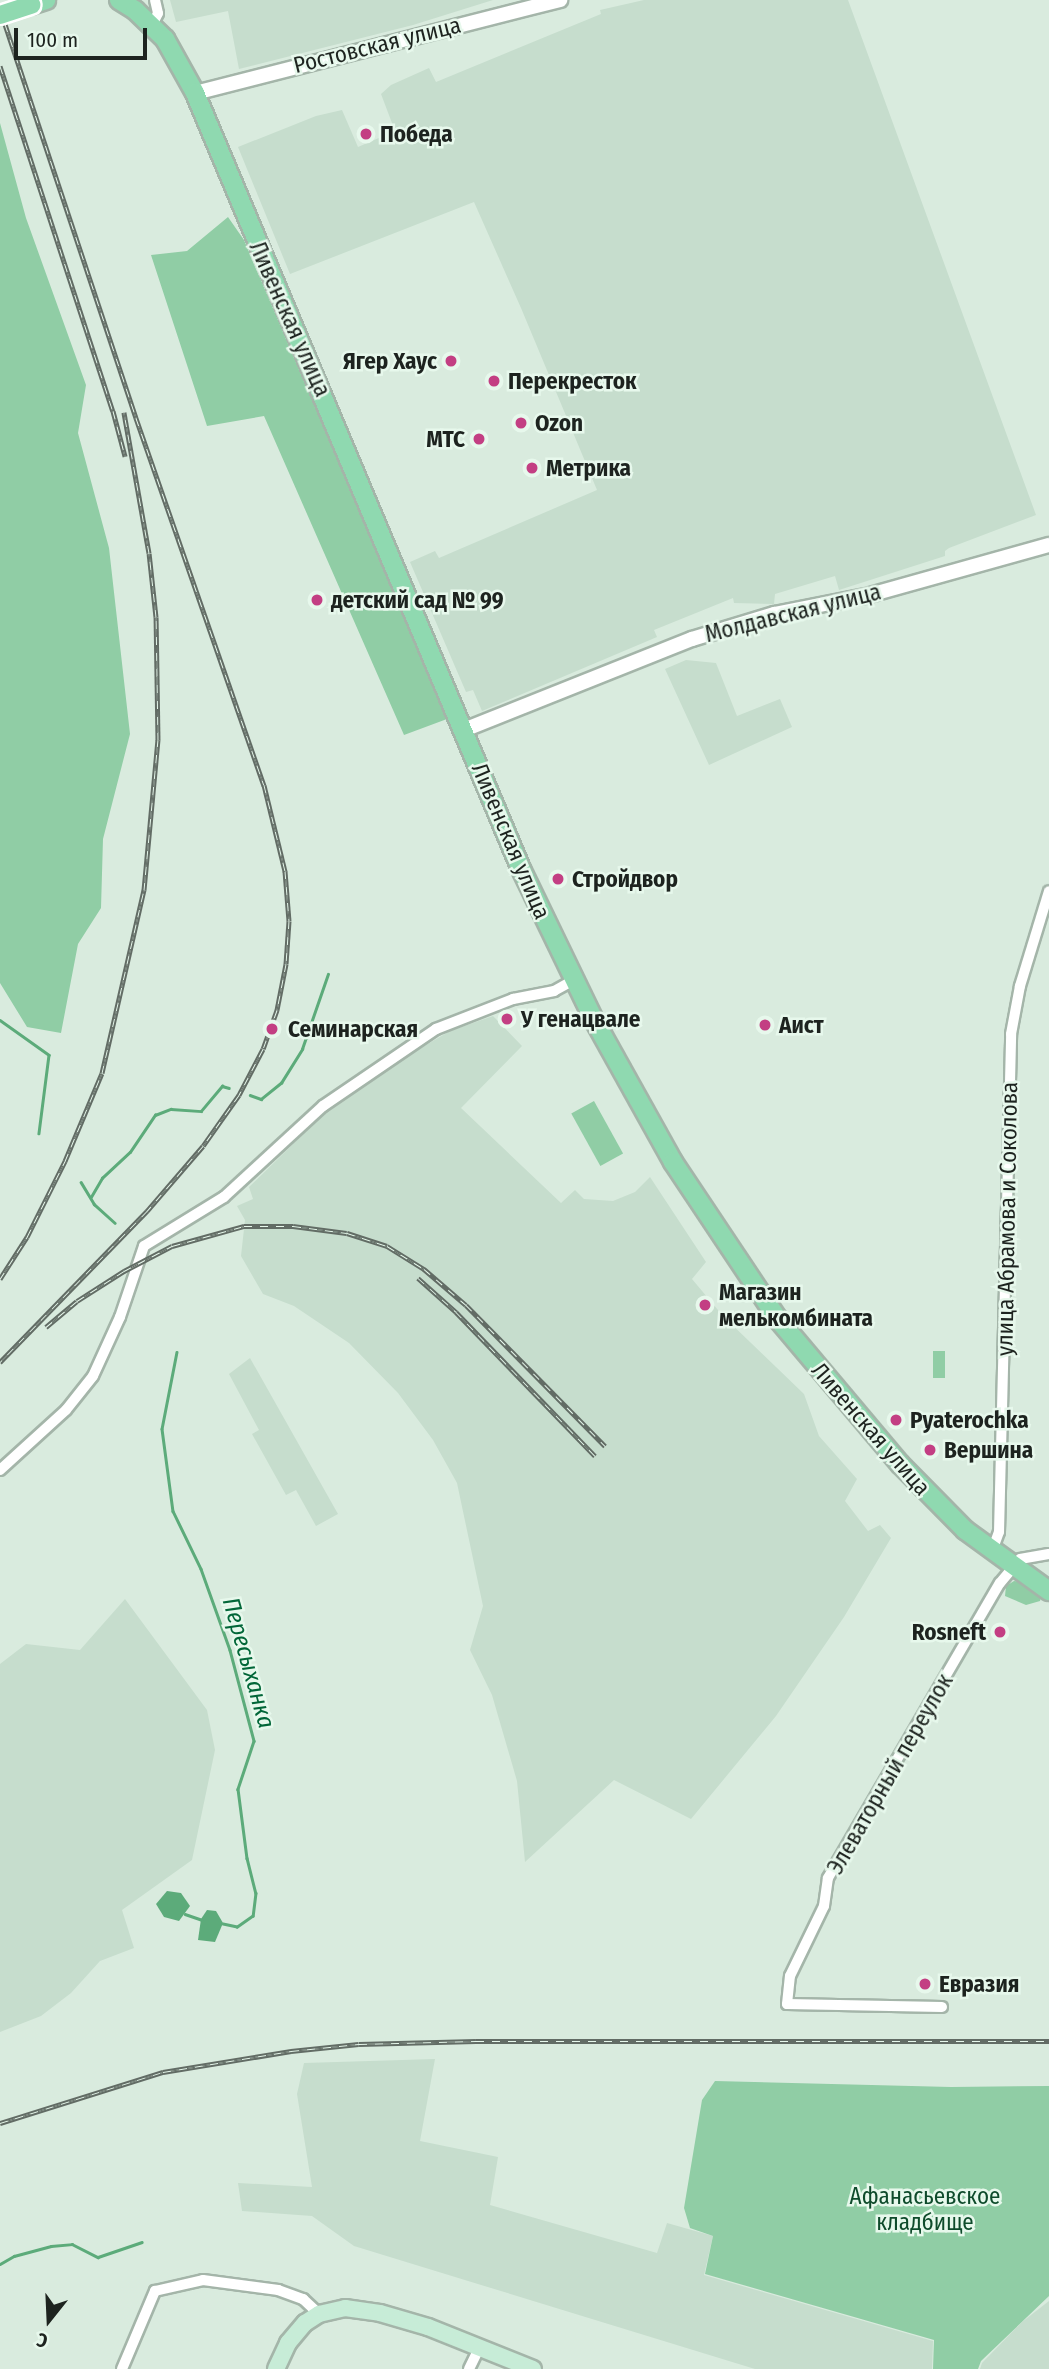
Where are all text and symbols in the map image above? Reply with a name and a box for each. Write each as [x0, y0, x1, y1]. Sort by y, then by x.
street label: Ростовская улица [290, 11, 464, 79]
scale bar [18, 14, 150, 58]
text: 100 m [27, 27, 78, 53]
place label: Победа [380, 120, 453, 148]
marker: Победа [358, 126, 374, 142]
street label: Ливенская улица [243, 237, 337, 401]
place label: Ягер Хаус [343, 347, 437, 375]
marker: Ягер Хаус [443, 353, 459, 369]
place label: Перекресток [508, 367, 636, 395]
marker: Перекресток [486, 373, 502, 389]
place label: Ozon [535, 409, 583, 437]
marker: Ozon [513, 415, 529, 431]
place label: МТС [426, 425, 465, 453]
marker: МТС [471, 431, 487, 447]
place label: Метрика [546, 454, 631, 482]
marker: Метрика [524, 460, 540, 476]
street label: Молдавская улица [702, 578, 884, 648]
place label: детский сад № 99 [331, 586, 504, 614]
marker: детский сад № 99 [309, 592, 325, 608]
street label: Ливенская улица [466, 759, 556, 923]
place label: Стройдвор [572, 865, 678, 893]
marker: Стройдвор [550, 871, 566, 887]
place label: У генацвале [521, 1005, 640, 1033]
marker: У генацвале [499, 1011, 515, 1027]
place label: Аист [779, 1011, 824, 1039]
place label: Семинарская [288, 1015, 418, 1043]
marker: Аист [757, 1017, 773, 1033]
marker: Семинарская [262, 1019, 282, 1039]
street label: улица Абрамова и Соколова [991, 1082, 1023, 1356]
place label: Магазин мелькомбината [719, 1278, 873, 1332]
marker: Магазин мелькомбината [697, 1297, 713, 1313]
street label: Ливенская улица [806, 1357, 936, 1501]
place label: Pyaterochka [910, 1406, 1029, 1434]
marker: Pyaterochka [888, 1412, 904, 1428]
place label: Вершина [944, 1436, 1033, 1464]
marker: Вершина [922, 1442, 938, 1458]
water label: Пересыханка [216, 1594, 280, 1732]
place label: Rosneft [912, 1618, 986, 1646]
marker: Rosneft [992, 1624, 1008, 1640]
street label: Элеваторный переулок [821, 1669, 959, 1879]
place label: Евразия [939, 1970, 1019, 1998]
marker: Евразия [917, 1976, 933, 1992]
park label: Афанасьевское кладбище [850, 2182, 1000, 2236]
north arrow [14, 2285, 84, 2355]
text: С [34, 2328, 51, 2353]

